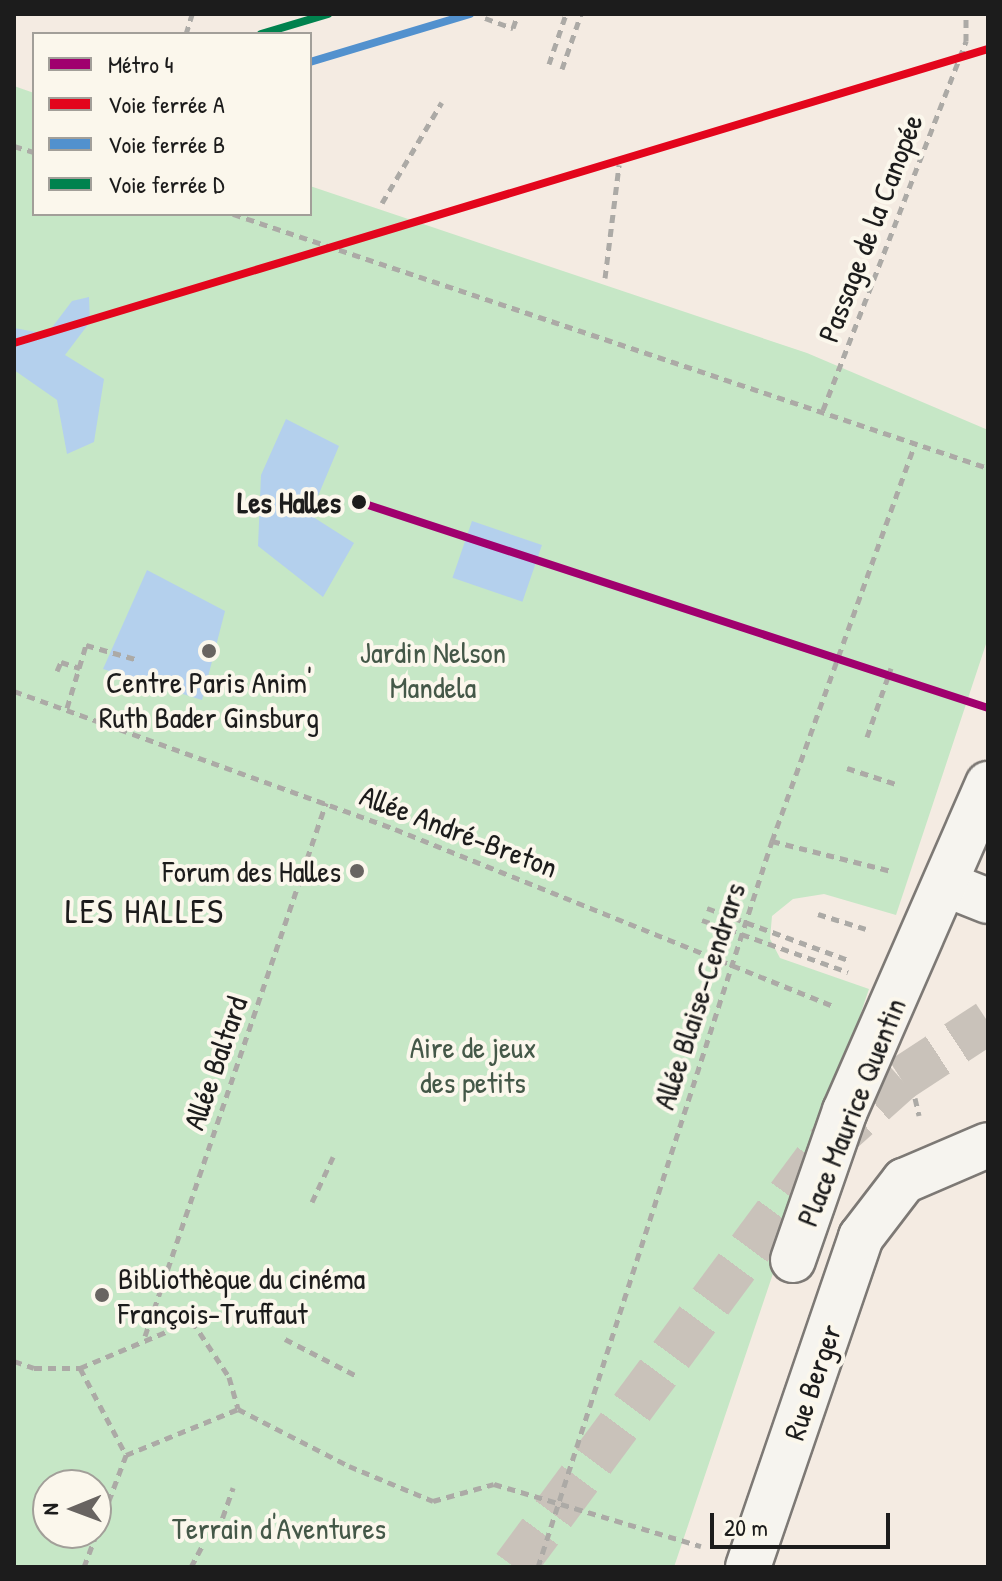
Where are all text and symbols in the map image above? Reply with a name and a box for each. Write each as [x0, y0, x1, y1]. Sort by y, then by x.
legend [32, 32, 312, 216]
text: Métro 4 [108, 48, 174, 80]
text: Voie ferrée A [108, 88, 225, 120]
street label: Passage de la Canopée [810, 109, 930, 347]
text: Voie ferrée B [108, 128, 225, 160]
text: Voie ferrée D [108, 168, 224, 200]
place label: Les Halles [237, 484, 341, 520]
marker: Les Halles [348, 491, 370, 513]
park label: Jardin Nelson Mandela [360, 634, 506, 704]
marker: Centre Paris Anim' Ruth Bader Ginsburg [200, 642, 218, 660]
place label: Centre Paris Anim' Ruth Bader Ginsburg [99, 664, 319, 734]
street label: Allée André-Breton [355, 777, 563, 885]
place label: Forum des Halles [163, 853, 341, 889]
marker: Forum des Halles [348, 862, 366, 880]
street label: Allée Blaise-Cendrars [645, 878, 753, 1114]
district label: LES HALLES [65, 892, 225, 932]
street label: Allée Baltard [175, 992, 255, 1134]
street label: Place Maurice Quentin [789, 993, 913, 1231]
park label: Aire de jeux des petits [410, 1029, 536, 1100]
place label: Bibliothèque du cinéma François-Truffaut [118, 1260, 365, 1330]
marker: Bibliothèque du cinéma François-Truffaut [93, 1286, 111, 1304]
street label: Rue Berger [775, 1319, 849, 1445]
north arrow [32, 1469, 112, 1549]
scale bar [714, 1497, 894, 1547]
text: N [35, 1503, 65, 1516]
park label: Terrain d'Aventures [172, 1510, 386, 1546]
text: 20 m [724, 1511, 768, 1543]

